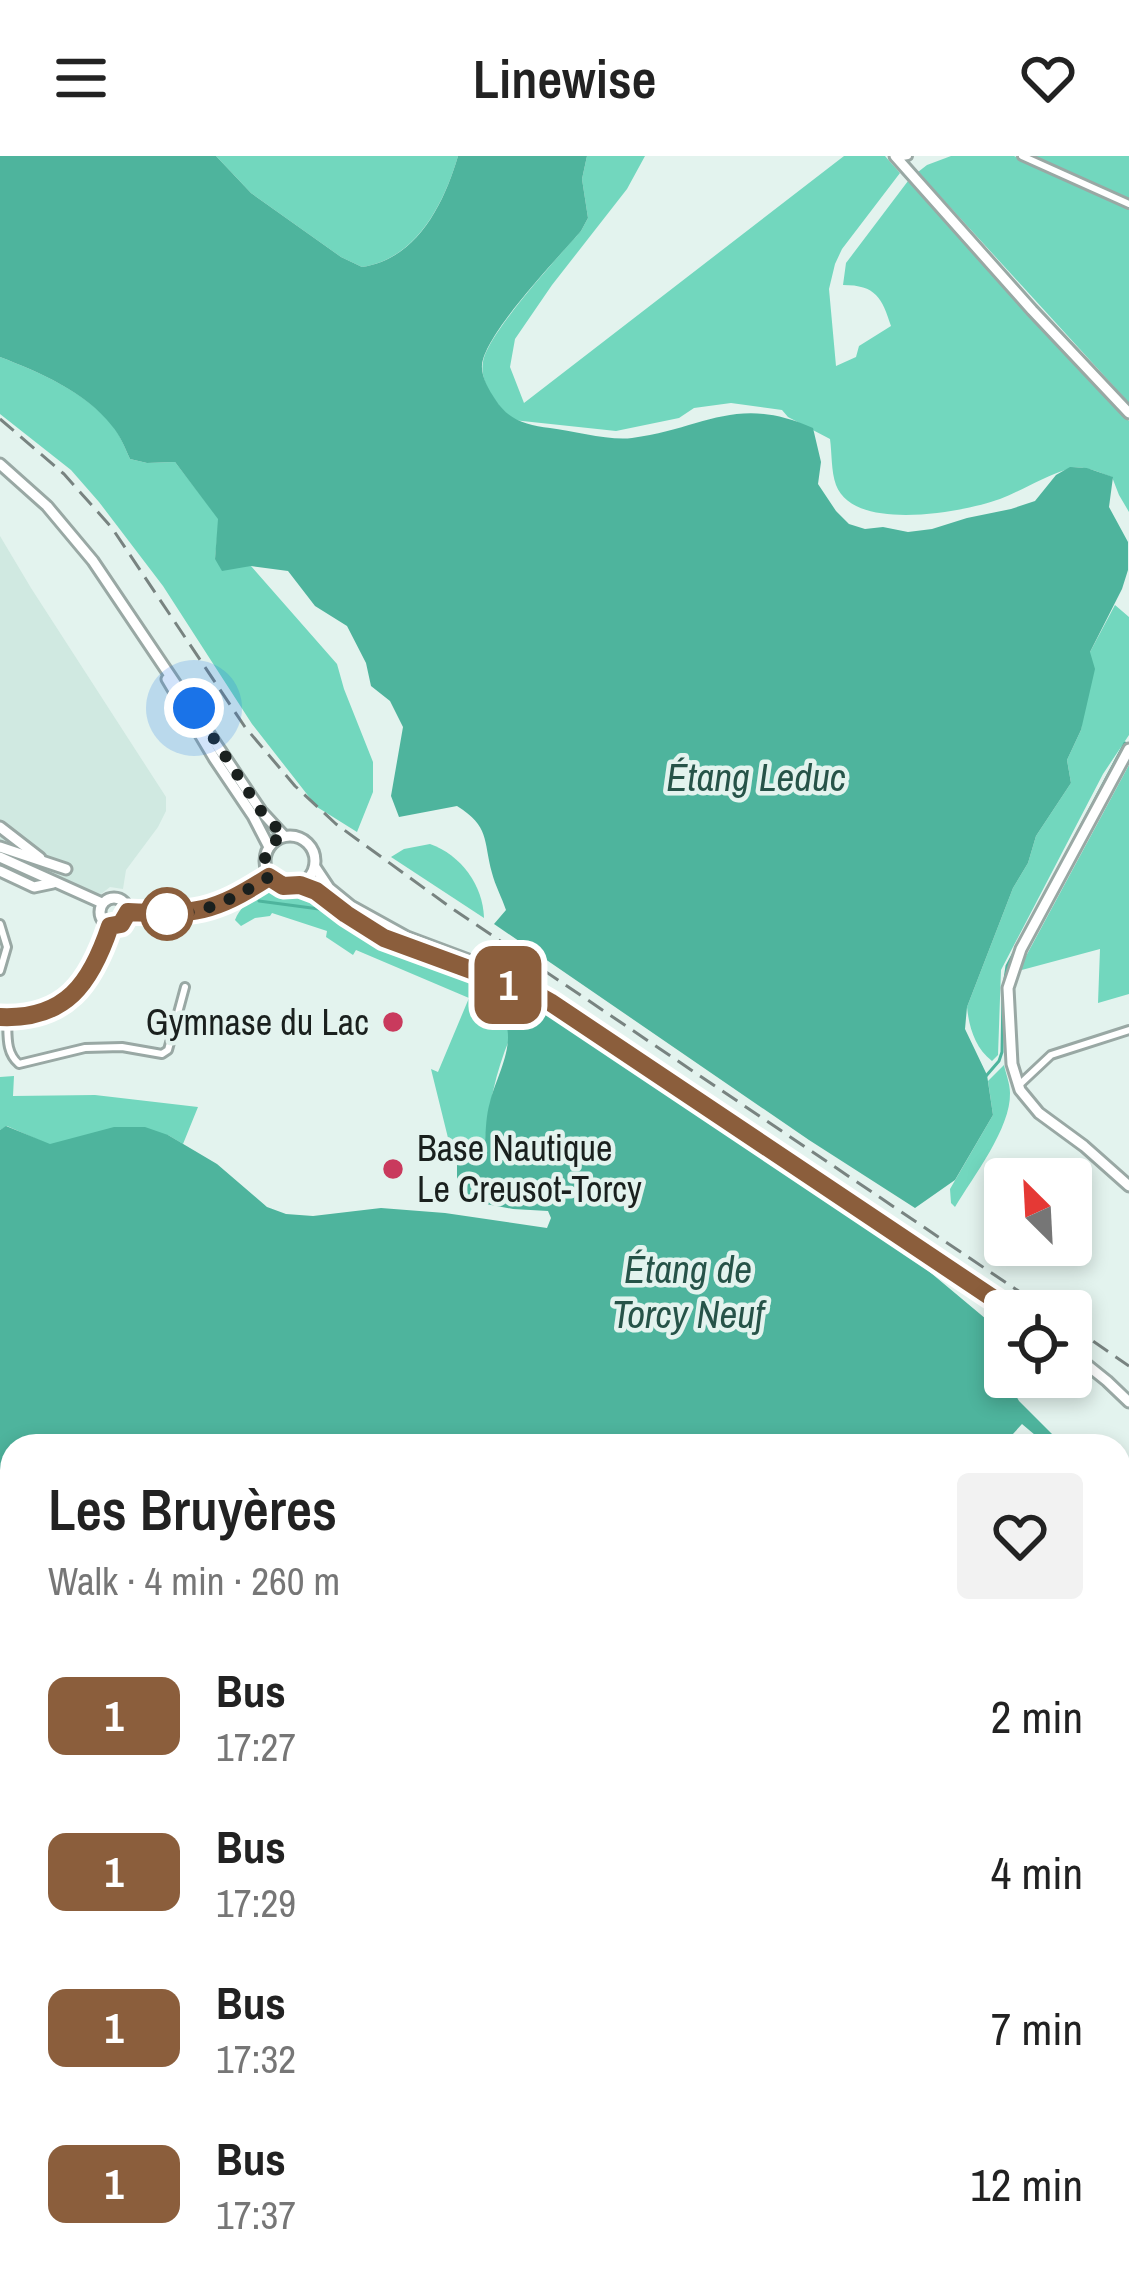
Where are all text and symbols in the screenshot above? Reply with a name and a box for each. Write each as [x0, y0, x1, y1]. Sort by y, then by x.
text: Linewise [473, 42, 656, 115]
icon: menu [48, 45, 114, 111]
icon: heart [1015, 45, 1081, 111]
your location [164, 678, 224, 738]
water label: Étang Leduc [666, 751, 846, 803]
unlabelled marker [142, 889, 192, 939]
line badge: 1 [469, 946, 547, 1024]
text: 1 [498, 957, 518, 1013]
place label: Gymnase du Lac [146, 998, 369, 1046]
marker: Gymnase du Lac [380, 1009, 406, 1035]
place label: Base Nautique Le Creusot-Torcy [417, 1124, 642, 1213]
marker: Base Nautique Le Creusot-Torcy [380, 1156, 406, 1182]
north arrow [984, 1158, 1092, 1266]
map controls [984, 1158, 1092, 1398]
water label: Étang de Torcy Neuf [612, 1243, 767, 1340]
button: locate [984, 1290, 1092, 1398]
text: Les Bruyères [48, 1471, 337, 1548]
button: heart [957, 1473, 1083, 1599]
text: Walk · 4 min · 260 m [48, 1555, 340, 1607]
text: Bus [216, 1660, 286, 1721]
text: 2 min [991, 1686, 1083, 1747]
text: 1 [104, 1688, 124, 1744]
text: 17:27 [216, 1721, 296, 1773]
text: Bus [216, 1816, 286, 1877]
text: 4 min [991, 1842, 1083, 1903]
text: 1 [104, 1844, 124, 1900]
text: 17:29 [216, 1877, 296, 1929]
text: Bus [216, 1972, 286, 2033]
text: 7 min [991, 1998, 1083, 2059]
text: 1 [104, 2000, 124, 2056]
text: 17:32 [216, 2033, 296, 2085]
text: Bus [216, 2128, 286, 2189]
text: 12 min [970, 2154, 1083, 2215]
text: 1 [104, 2156, 124, 2212]
text: 17:37 [216, 2189, 296, 2241]

